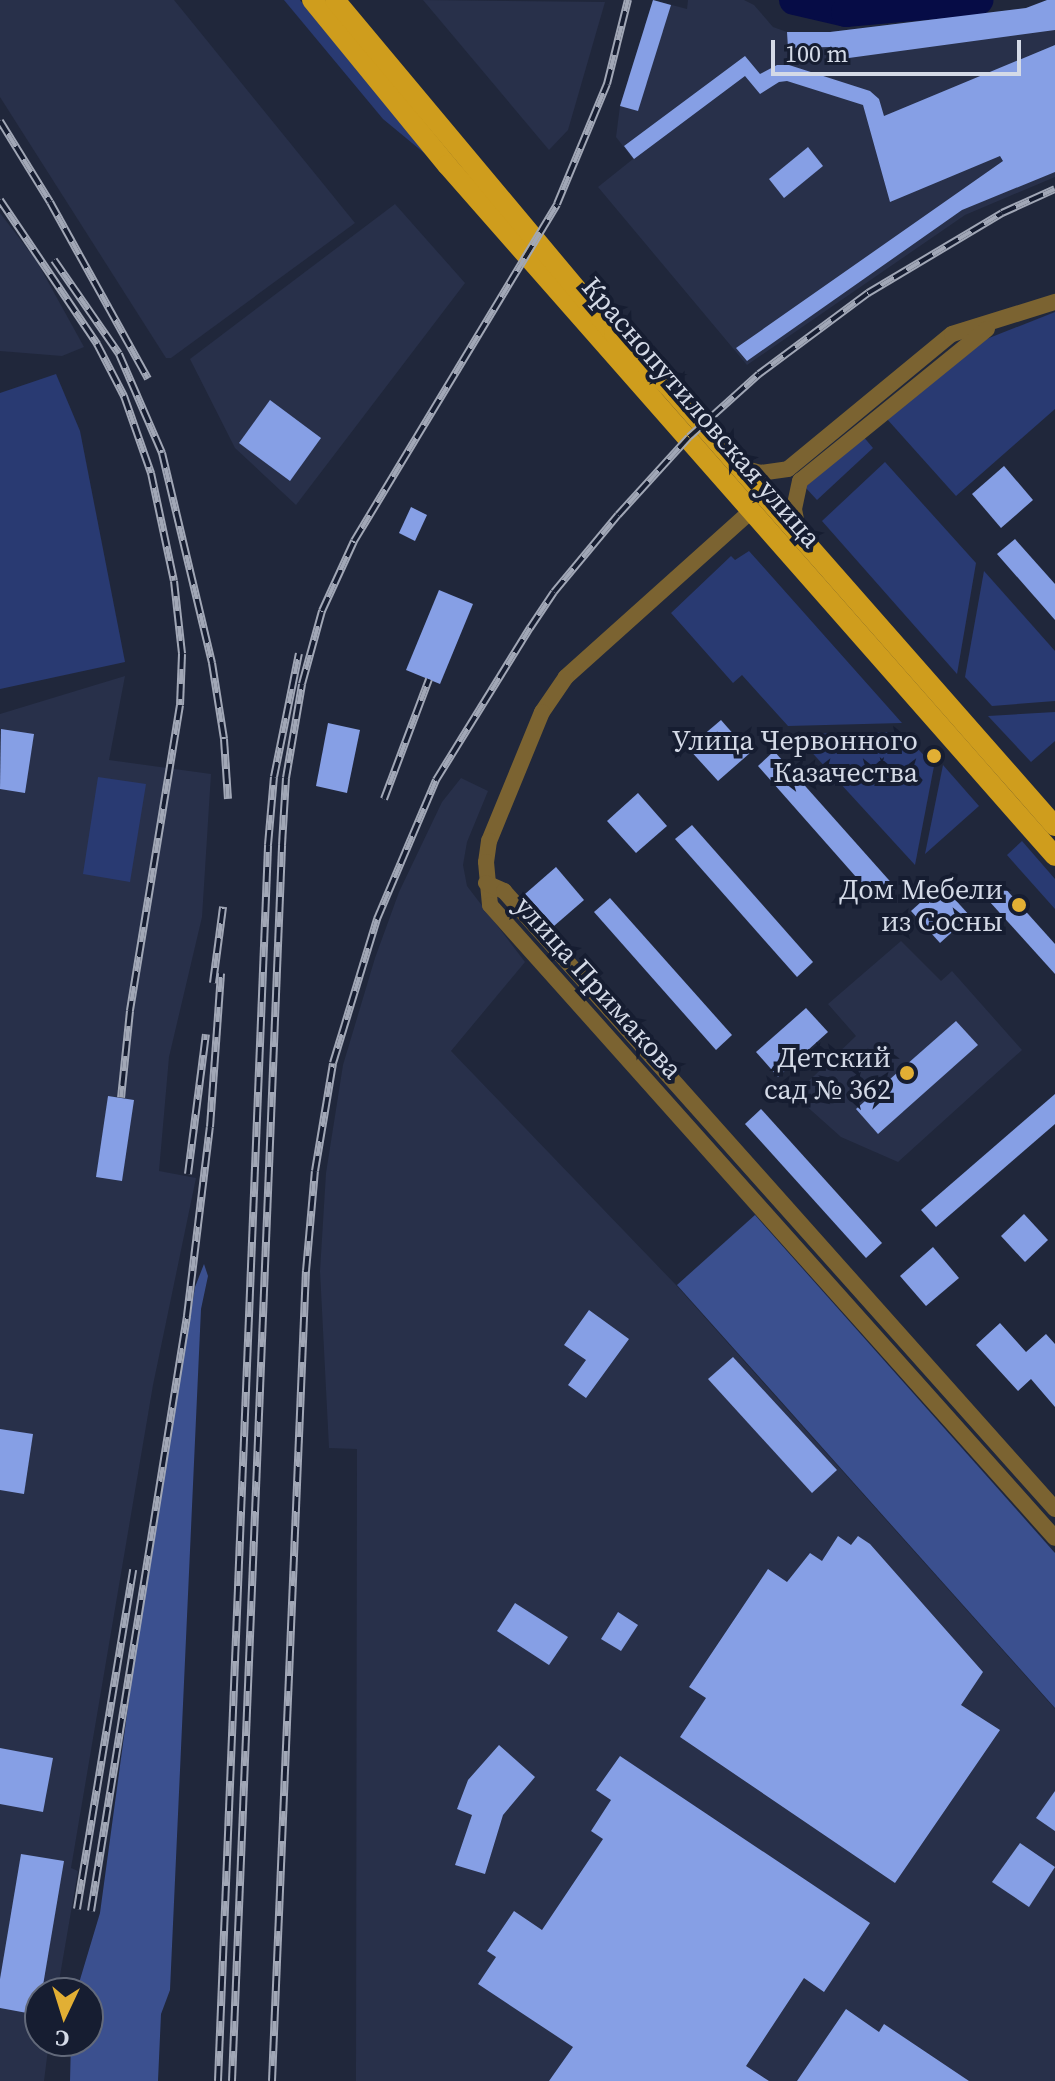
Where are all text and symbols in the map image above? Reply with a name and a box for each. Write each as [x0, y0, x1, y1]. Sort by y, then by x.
scale bar [775, 24, 1025, 74]
text: 100 m [785, 37, 848, 70]
street label: Краснопутиловская улица [575, 270, 829, 554]
place label: Улица Червонного Казачества [672, 723, 918, 789]
marker: Улица Червонного Казачества [925, 747, 943, 765]
place label: Дом Мебели из Сосны [839, 872, 1003, 938]
street label: улица Примакова [508, 889, 690, 1085]
marker: Дом Мебели из Сосны [1010, 896, 1028, 914]
place label: Детский сад № 362 [764, 1040, 891, 1106]
marker: Детский сад № 362 [898, 1064, 916, 1082]
north arrow [24, 1977, 104, 2057]
text: С [55, 2024, 70, 2054]

